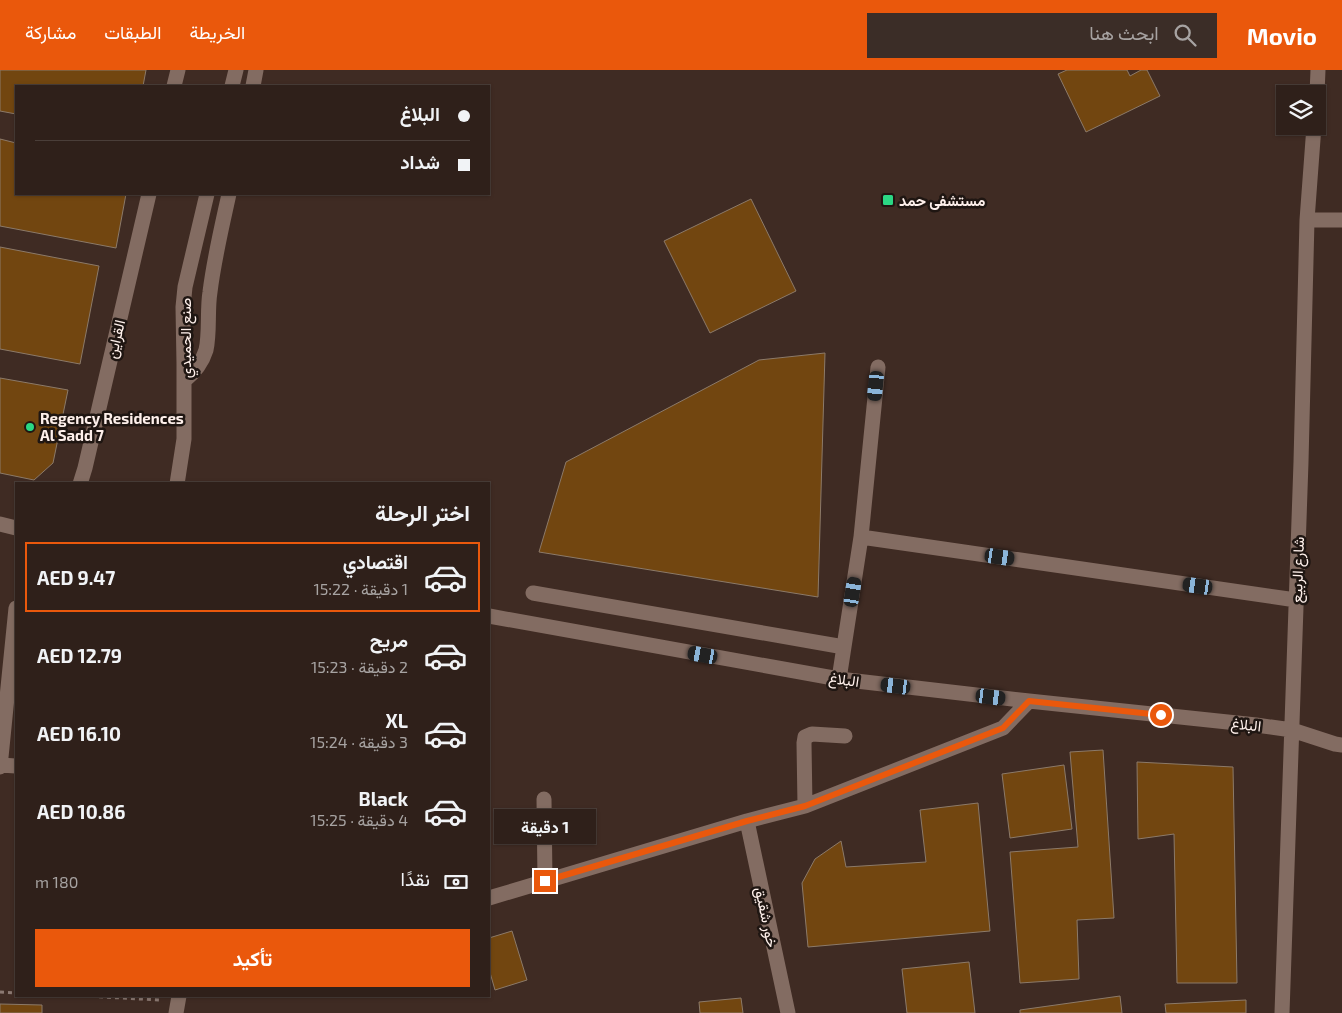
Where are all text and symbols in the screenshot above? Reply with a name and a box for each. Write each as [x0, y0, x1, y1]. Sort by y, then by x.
search box [867, 13, 1217, 58]
text: مشاركة [25, 21, 76, 43]
text: الطبقات [104, 21, 161, 43]
text: الخريطة [189, 21, 245, 43]
text: ابحث هنا [1089, 21, 1159, 44]
icon: search [1171, 21, 1199, 49]
text: Movio [1247, 21, 1317, 50]
map controls [1276, 85, 1326, 135]
button: layers [1276, 85, 1326, 135]
text: البلاغ [400, 102, 440, 125]
text: شداد [400, 150, 440, 173]
place label: مستشفى حمد [899, 191, 985, 210]
marker: مستشفى حمد [881, 193, 895, 207]
street label: صنع الحميدي [176, 298, 199, 378]
street label: القراين [102, 318, 130, 361]
car [866, 370, 885, 402]
place label: Regency Residences Al Sadd 7 [40, 409, 184, 444]
marker: Regency Residences Al Sadd 7 [24, 421, 36, 433]
text: اختر الرحلة [375, 499, 470, 525]
street label: شارع الربيع [1287, 536, 1310, 604]
car [984, 547, 1015, 567]
text: اقتصادي [343, 550, 408, 573]
icon: car [423, 555, 468, 600]
text: AED 9.47 [37, 566, 115, 589]
car [843, 576, 862, 608]
car [1182, 576, 1213, 596]
text: 1 دقيقة · 15:22 [313, 579, 408, 598]
text: مريح [370, 628, 408, 651]
icon: car [423, 633, 468, 678]
text: AED 12.79 [37, 644, 122, 667]
car [686, 645, 719, 665]
text: 2 دقيقة · 15:23 [311, 657, 408, 676]
street label: البلاغ [827, 668, 860, 693]
car [880, 677, 911, 695]
car [975, 688, 1006, 706]
route start [1150, 704, 1172, 726]
text: XL [386, 709, 408, 732]
icon: car [423, 711, 468, 756]
street label: البلاغ [1230, 713, 1262, 738]
text: AED 16.10 [37, 722, 121, 745]
text: 3 دقيقة · 15:24 [310, 732, 408, 751]
text: Black [358, 787, 408, 810]
icon: car [423, 789, 468, 834]
text: AED 10.86 [37, 800, 125, 823]
callout: 1 دقيقة [494, 808, 596, 844]
text: 4 دقيقة · 15:25 [310, 810, 408, 829]
text: 1 دقيقة [521, 817, 569, 836]
text: نقدًا [401, 867, 430, 890]
icon: cash [442, 868, 470, 896]
route end [534, 870, 556, 892]
text: 180 m [35, 872, 78, 891]
street label: خور شقيق [750, 885, 782, 949]
button: تأكيد [35, 929, 470, 987]

